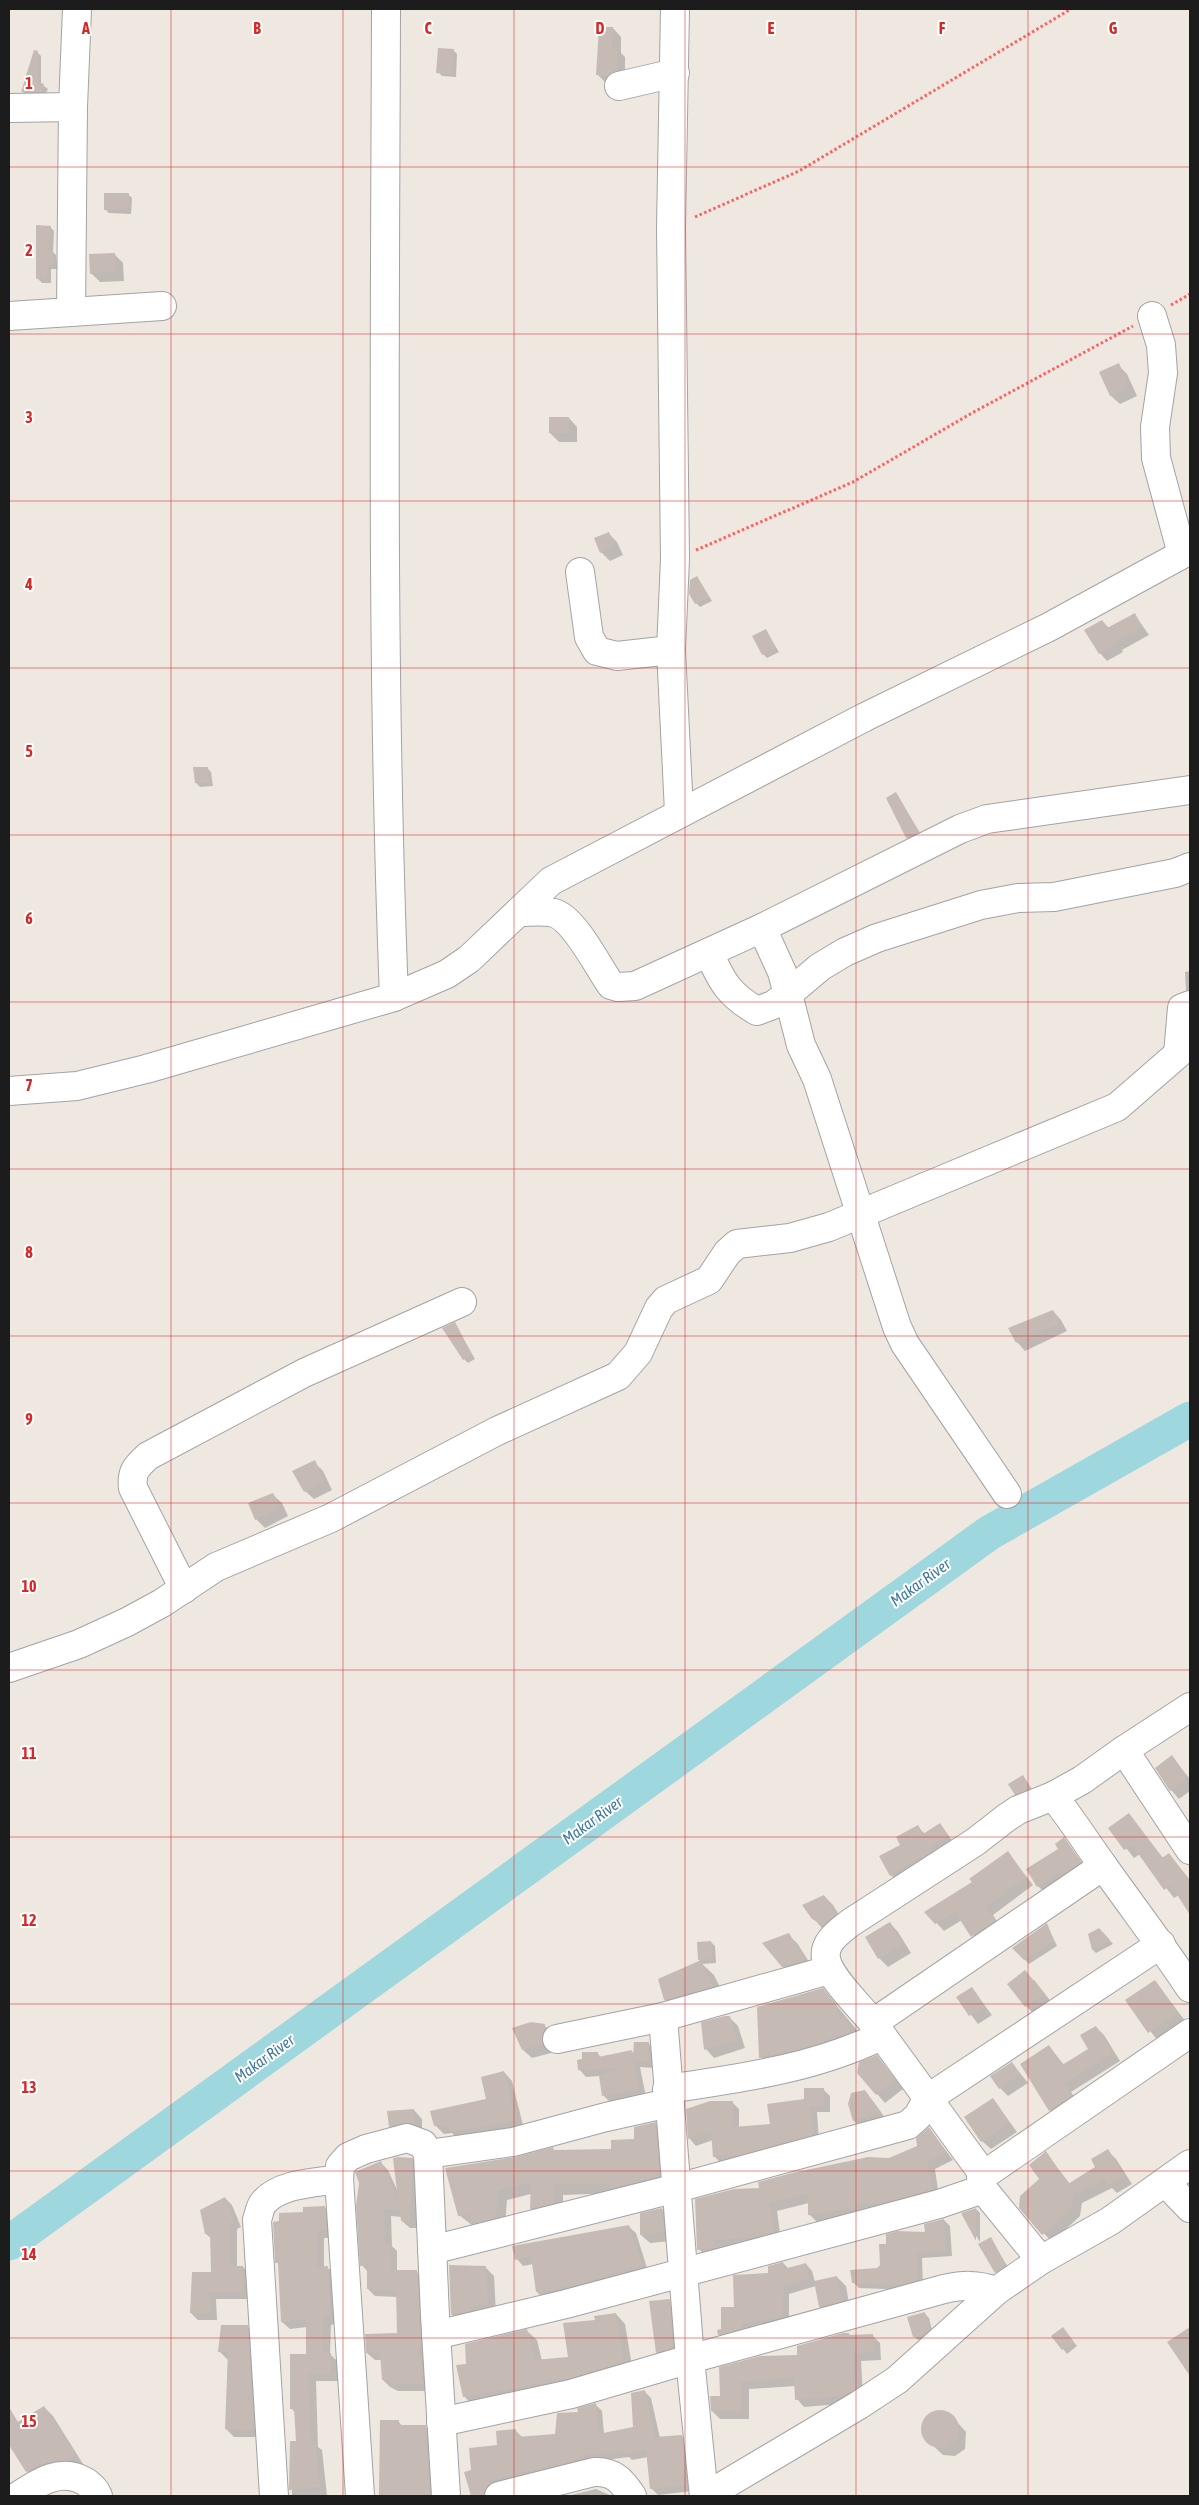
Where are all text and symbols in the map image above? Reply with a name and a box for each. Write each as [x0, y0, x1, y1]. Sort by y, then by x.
text: A [81, 19, 90, 37]
text: B [253, 19, 261, 37]
text: C [424, 19, 432, 37]
text: D [596, 19, 605, 37]
text: E [768, 19, 775, 37]
text: F [939, 19, 946, 37]
text: G [1109, 19, 1118, 37]
text: 1 [25, 74, 33, 92]
text: 2 [25, 241, 33, 259]
text: 3 [25, 408, 33, 426]
text: 4 [24, 575, 33, 593]
text: 5 [25, 742, 33, 760]
text: 6 [25, 909, 33, 927]
text: 7 [25, 1076, 33, 1094]
text: 8 [25, 1243, 33, 1261]
text: 9 [25, 1410, 33, 1428]
water label: Makar River [887, 1554, 954, 1610]
text: 10 [21, 1577, 37, 1595]
text: 11 [21, 1744, 37, 1762]
water label: Makar River [559, 1792, 626, 1848]
text: 12 [21, 1911, 37, 1929]
water label: Makar River [231, 2030, 298, 2086]
text: 13 [21, 2078, 37, 2096]
text: 14 [21, 2245, 37, 2263]
text: 15 [21, 2412, 37, 2430]

